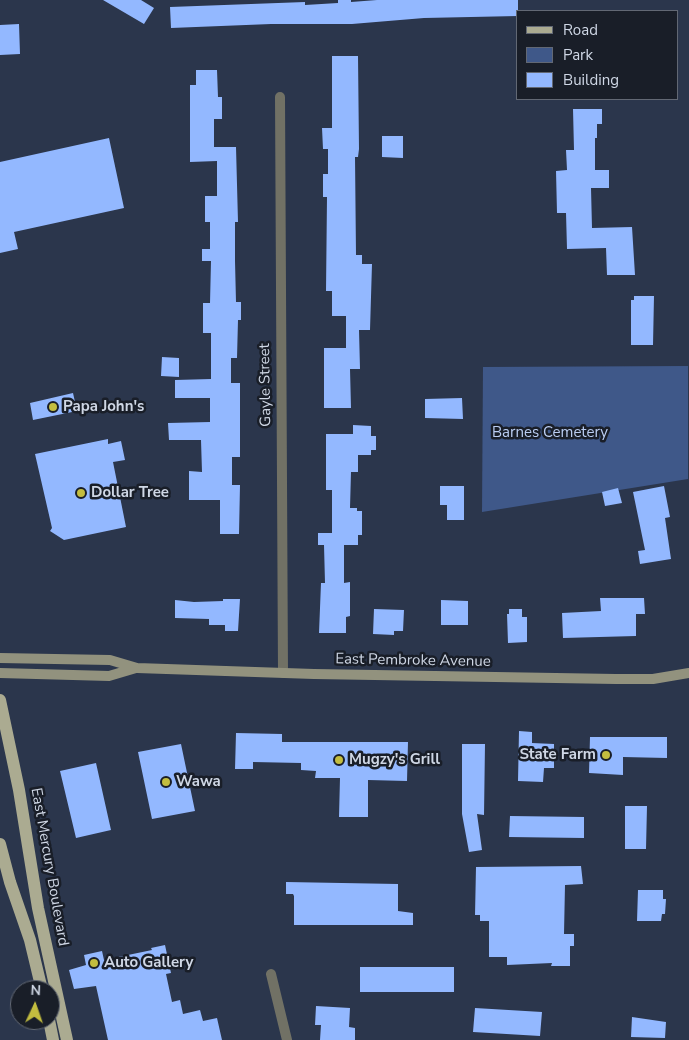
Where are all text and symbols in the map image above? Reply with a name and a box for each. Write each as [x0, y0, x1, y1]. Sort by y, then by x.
legend [516, 10, 679, 100]
text: Road [563, 20, 598, 40]
text: Park [563, 45, 593, 65]
text: Building [563, 70, 619, 90]
street label: Gayle Street [256, 343, 276, 427]
place label: Papa John's [63, 398, 144, 416]
marker: Papa John's [47, 401, 59, 413]
park label: Barnes Cemetery [492, 424, 608, 442]
place label: Dollar Tree [91, 484, 169, 502]
marker: Dollar Tree [75, 487, 87, 499]
street label: East Pembroke Avenue [335, 651, 491, 671]
place label: State Farm [519, 746, 596, 764]
marker: State Farm [600, 749, 612, 761]
place label: Mugzy's Grill [349, 751, 440, 769]
marker: Mugzy's Grill [333, 754, 345, 766]
place label: Wawa [176, 773, 221, 791]
marker: Wawa [160, 776, 172, 788]
street label: East Mercury Boulevard [26, 786, 72, 948]
place label: Auto Gallery [104, 954, 193, 972]
marker: Auto Gallery [88, 957, 100, 969]
north arrow [10, 980, 60, 1030]
text: N [30, 981, 41, 1000]

